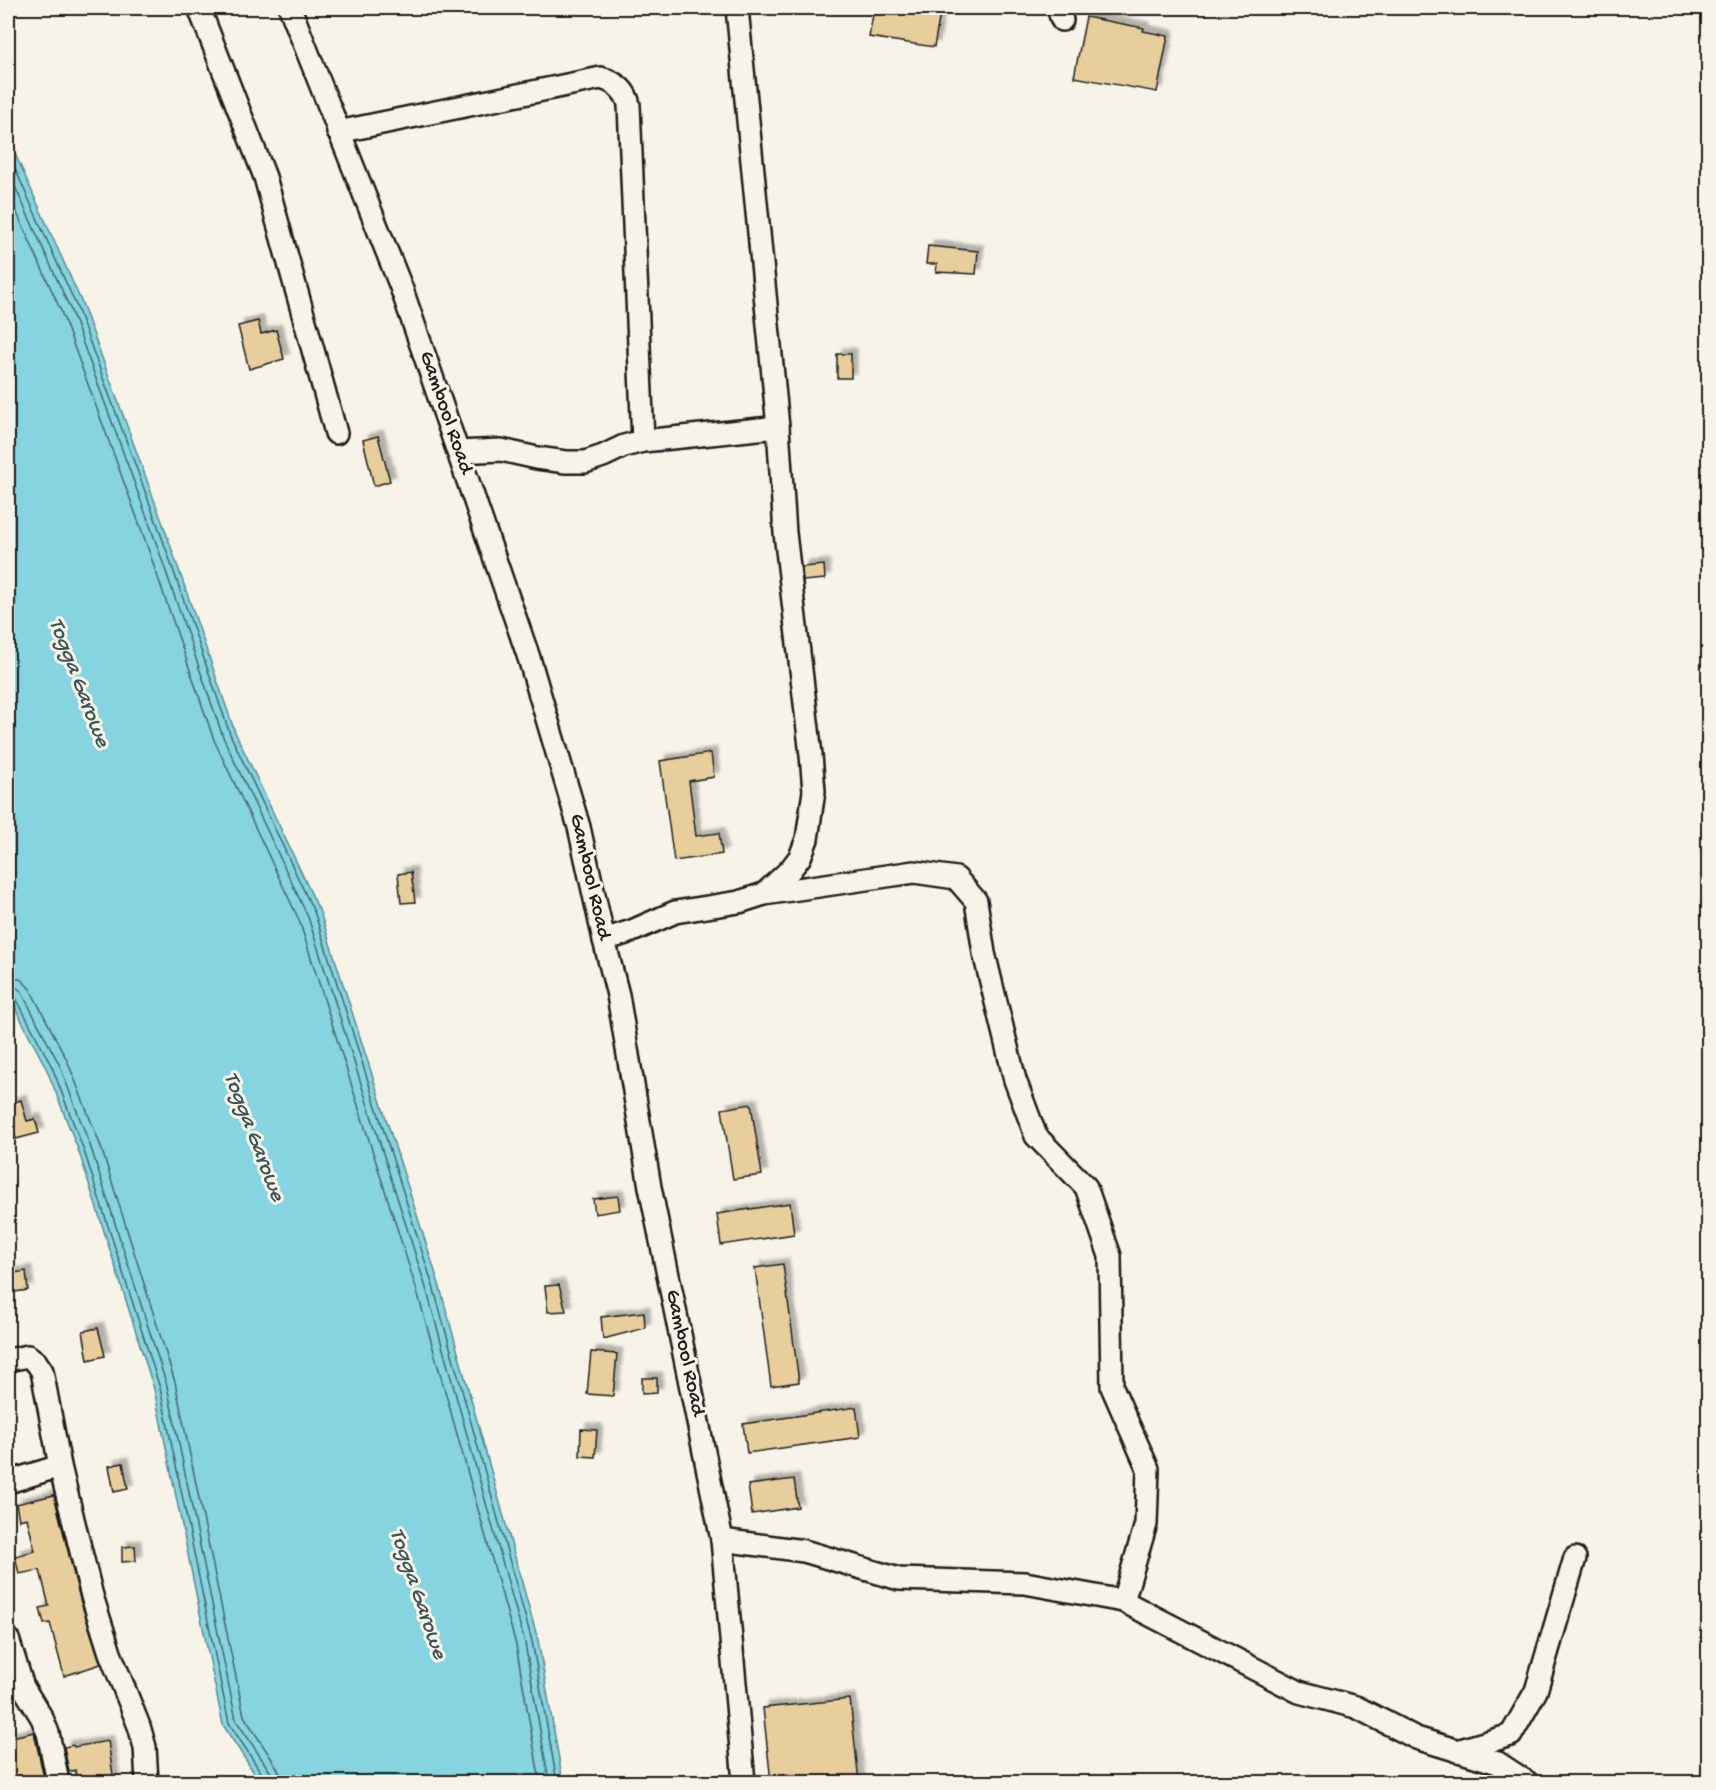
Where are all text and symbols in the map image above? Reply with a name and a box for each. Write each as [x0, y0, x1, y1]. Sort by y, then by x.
street label: Gambool Road [412, 348, 478, 479]
water label: Togga Garowe [41, 615, 115, 753]
street label: Gambool Road [562, 812, 616, 944]
water label: Togga Garowe [216, 1069, 290, 1207]
street label: Gambool Road [658, 1288, 710, 1420]
water label: Togga Garowe [383, 1525, 452, 1664]

